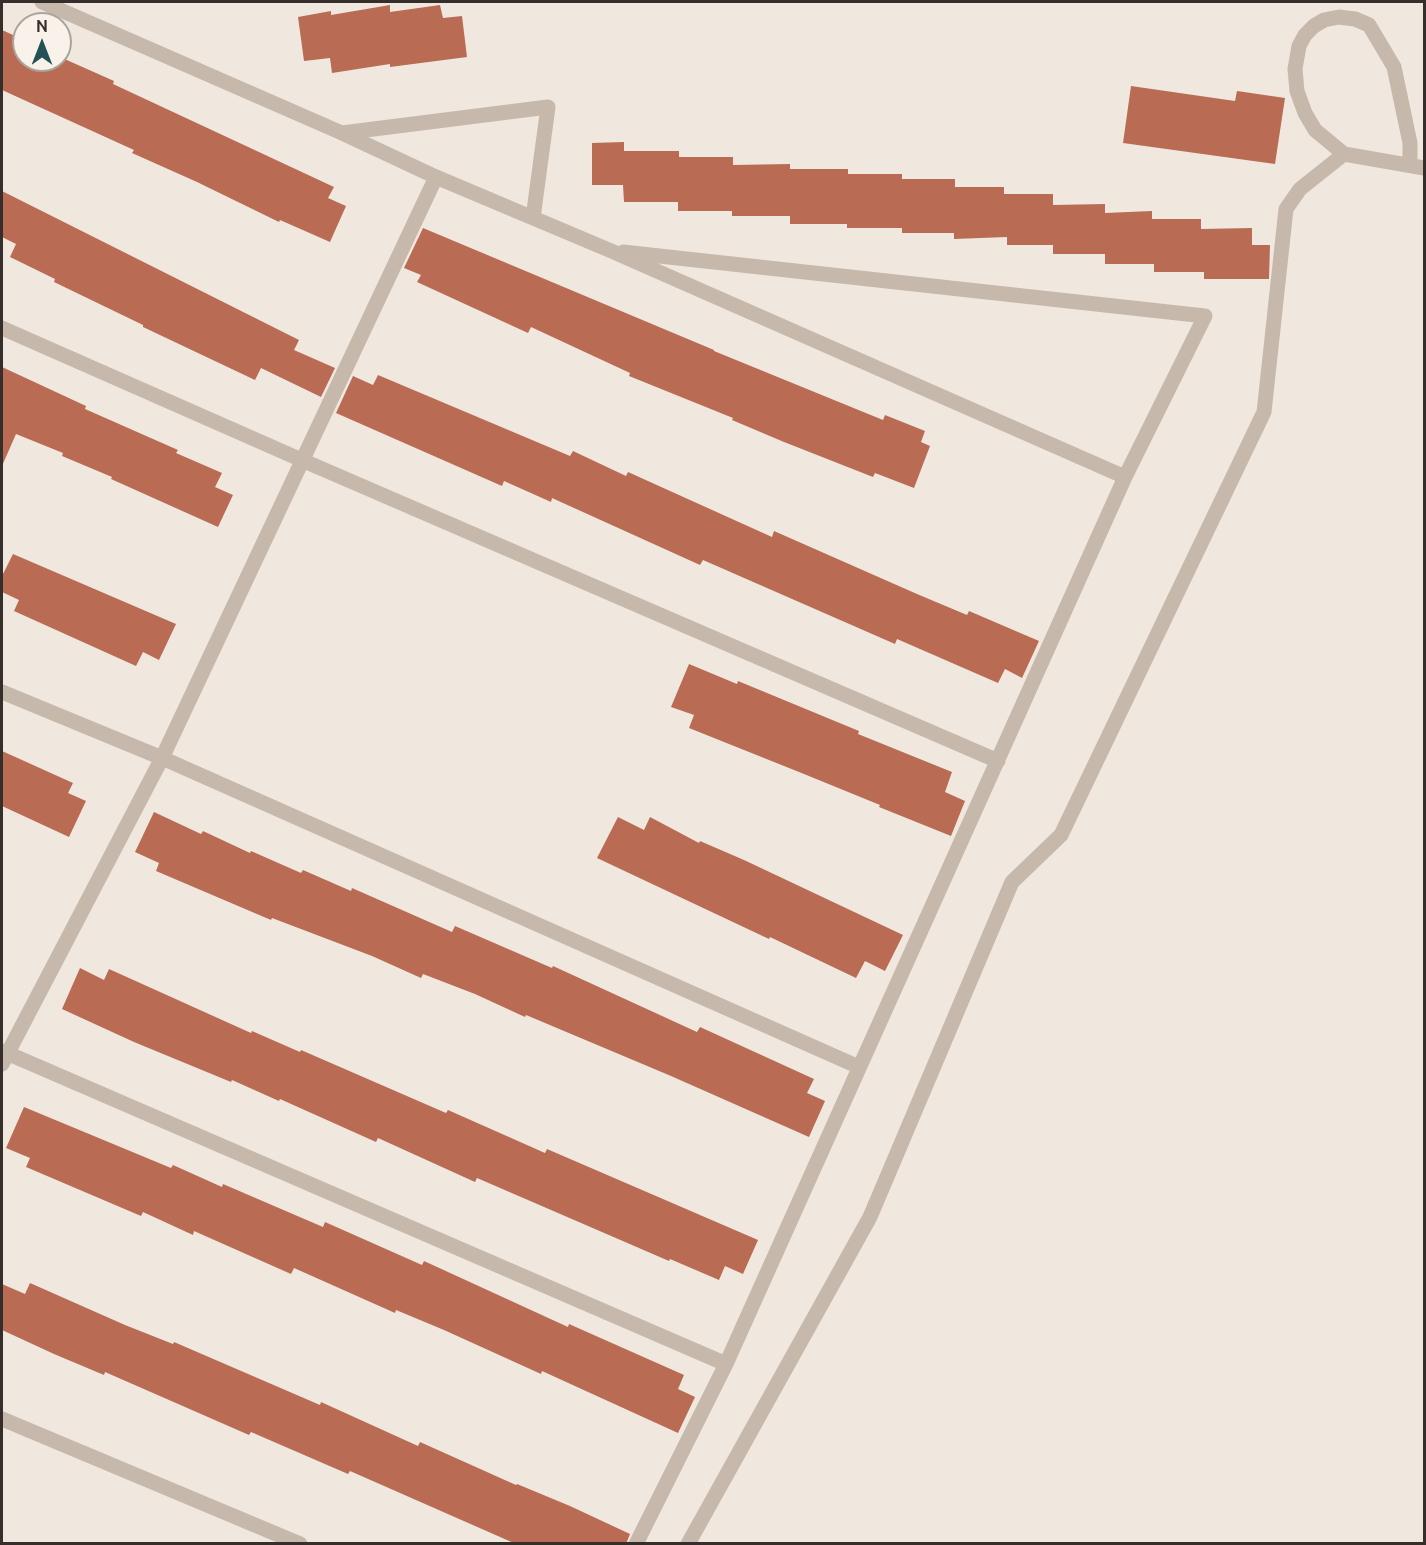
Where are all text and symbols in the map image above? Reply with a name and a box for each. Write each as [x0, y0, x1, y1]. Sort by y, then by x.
north arrow [12, 12, 72, 72]
text: N [36, 17, 48, 35]

